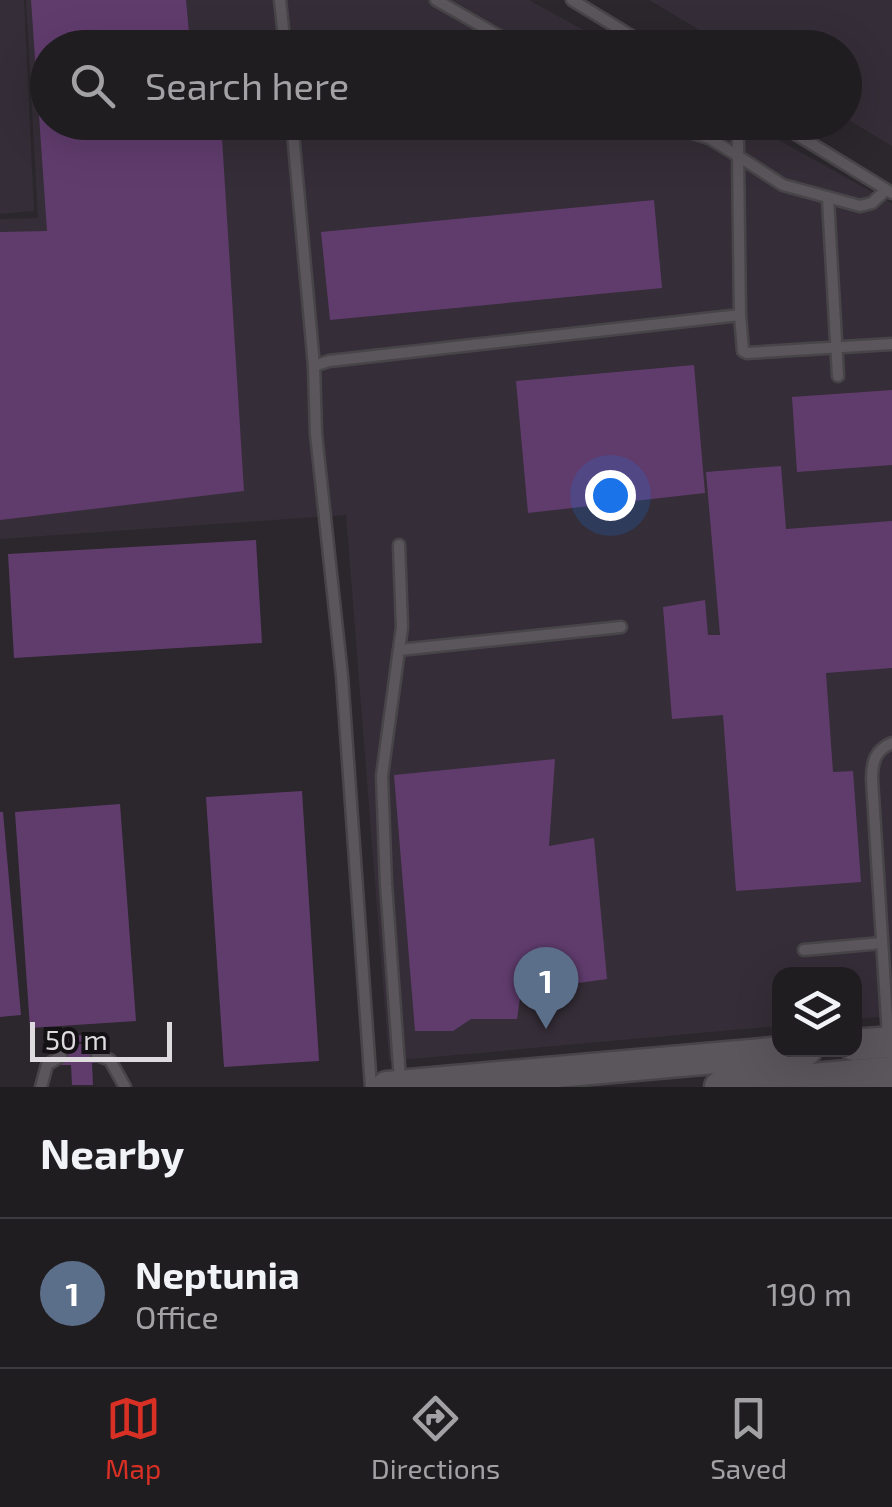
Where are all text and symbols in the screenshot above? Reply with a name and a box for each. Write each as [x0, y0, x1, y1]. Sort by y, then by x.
search box [30, 30, 862, 140]
icon: search [65, 58, 120, 113]
text: Search here [145, 62, 349, 108]
your location [585, 470, 636, 521]
pin: 1 [514, 946, 578, 1029]
map controls [772, 967, 862, 1057]
button: layers [772, 967, 862, 1057]
scale bar [30, 1017, 172, 1062]
text: 50 m [45, 1022, 108, 1056]
text: Nearby [40, 1127, 184, 1177]
text: Neptunia [135, 1251, 300, 1297]
text: 1 [66, 1274, 79, 1312]
text: 190 m [766, 1274, 852, 1312]
text: Office [135, 1297, 219, 1335]
tab: Map [105, 1391, 161, 1485]
tab: Directions [371, 1391, 500, 1485]
tab: Saved [710, 1391, 787, 1485]

